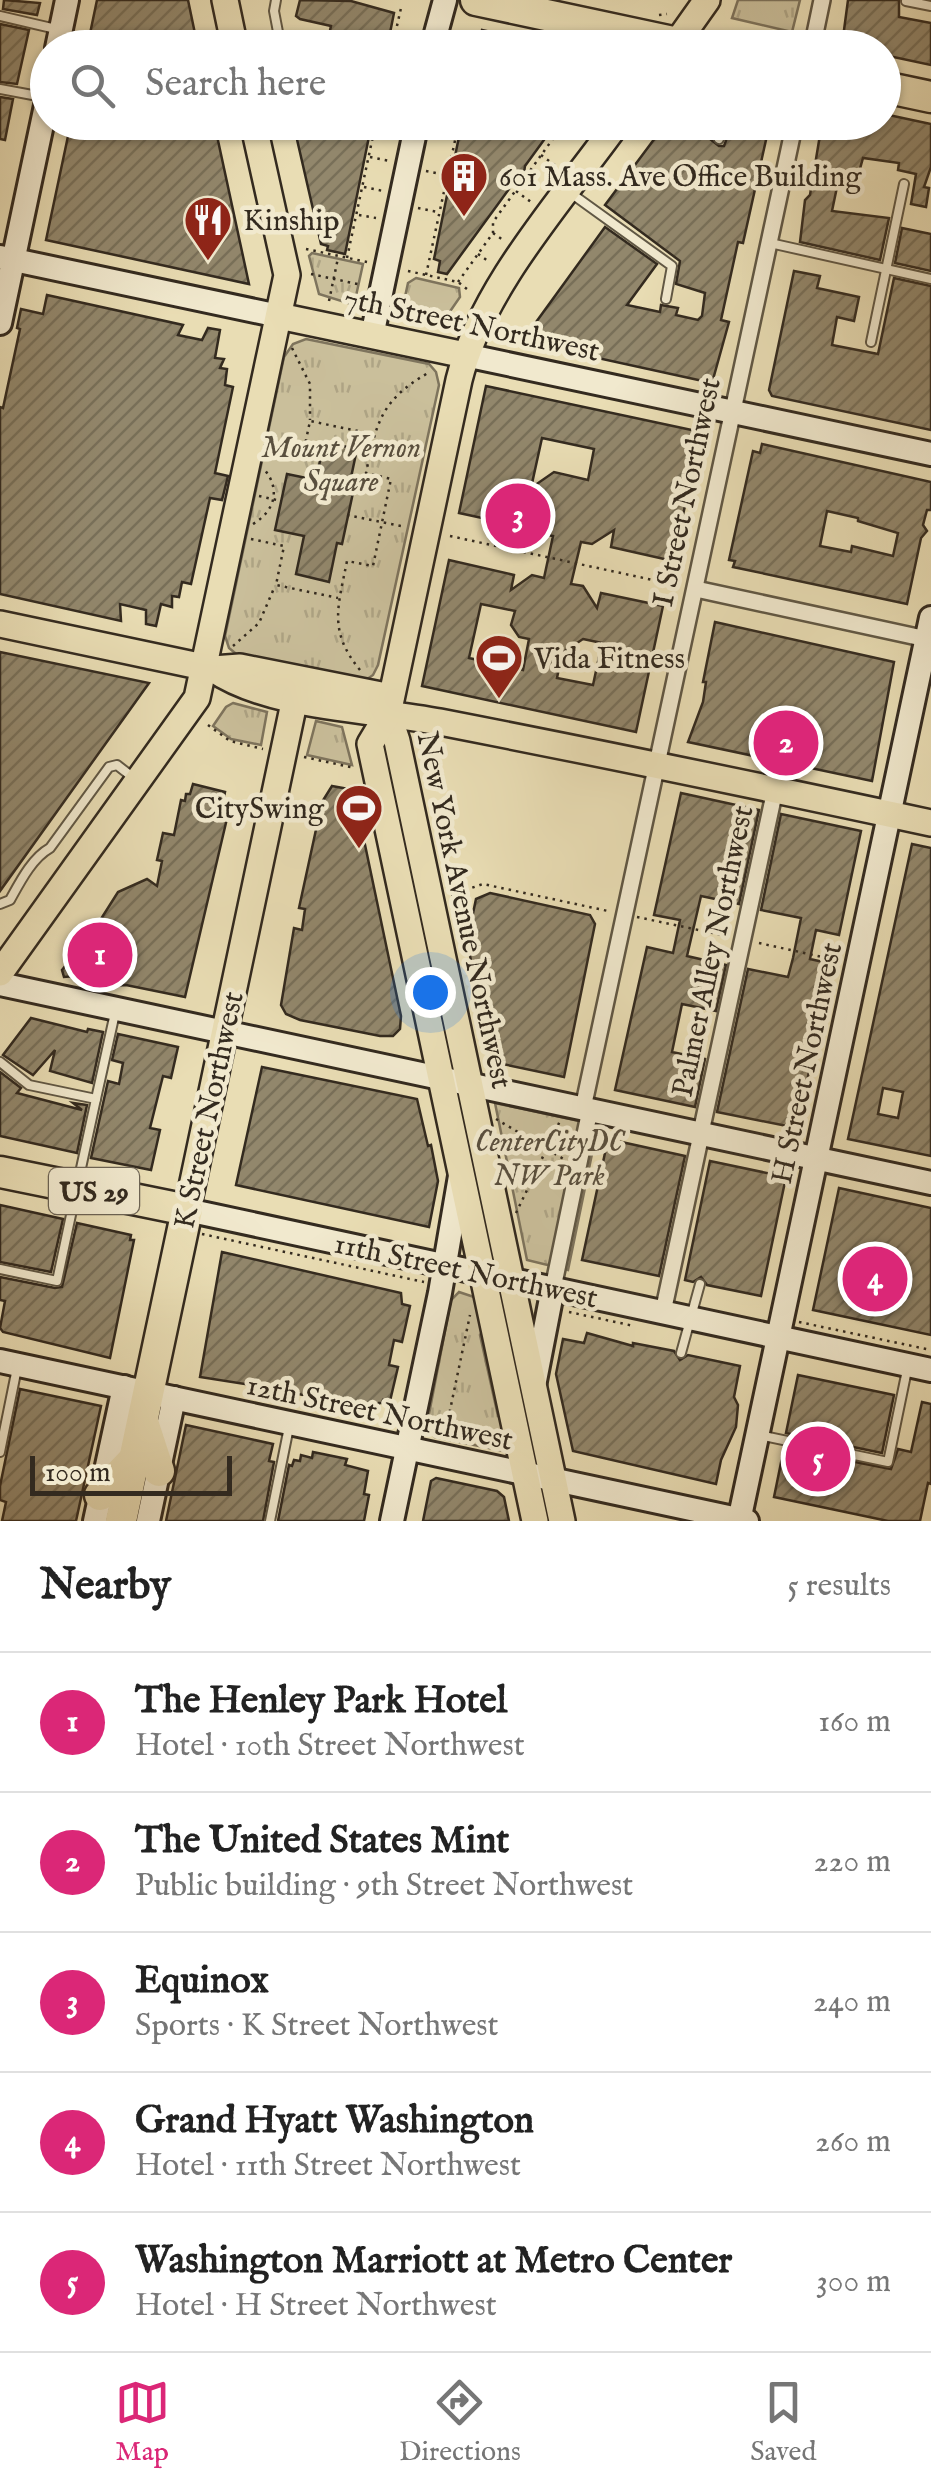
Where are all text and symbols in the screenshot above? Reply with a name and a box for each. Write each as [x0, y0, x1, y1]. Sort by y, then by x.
search box [30, 30, 901, 140]
icon: search [65, 58, 120, 113]
text: Search here [145, 61, 326, 109]
building icon: 601 Mass. Ave Office Building [438, 150, 490, 218]
place label: 601 Mass. Ave Office Building [499, 159, 862, 197]
restaurant icon: Kinship [182, 194, 234, 262]
place label: Kinship [243, 203, 339, 241]
street label: 7th Street Northwest [340, 280, 603, 372]
street label: I Street Northwest [645, 375, 731, 610]
park label: Mount Vernon Square [261, 430, 421, 502]
pin: 3 [486, 478, 550, 554]
sports icon: Vida Fitness [473, 632, 525, 700]
place label: Vida Fitness [533, 641, 685, 679]
pin: 2 [754, 706, 818, 780]
street label: New York Avenue Northwest [407, 729, 519, 1092]
sports icon: CitySwing [333, 782, 385, 850]
place label: CitySwing [195, 791, 325, 829]
street label: Palmer Alley Northwest [665, 802, 763, 1100]
pin: 1 [68, 918, 132, 992]
street label: H Street Northwest [764, 939, 852, 1187]
your location [405, 967, 456, 1018]
street label: K Street Northwest [166, 988, 254, 1232]
park label: CenterCityDC NW Park [475, 1124, 626, 1196]
road number: US 29 [49, 1168, 139, 1214]
street label: 11th Street Northwest [330, 1225, 601, 1318]
pin: 4 [842, 1242, 908, 1316]
street label: 12th Street Northwest [243, 1367, 516, 1461]
pin: 5 [786, 1422, 850, 1496]
scale bar [30, 1451, 232, 1496]
text: 100 m [45, 1456, 111, 1491]
text: Nearby [40, 1560, 171, 1613]
text: 5 results [787, 1566, 891, 1607]
text: The Henley Park Hotel [135, 1678, 507, 1726]
text: 1 [67, 1702, 78, 1743]
text: 160 m [818, 1702, 891, 1743]
text: Hotel · 10th Street Northwest [135, 1726, 525, 1767]
text: The United States Mint [135, 1818, 509, 1866]
text: 2 [65, 1842, 80, 1883]
text: 220 m [814, 1842, 891, 1883]
text: Public building · 9th Street Northwest [135, 1866, 633, 1907]
text: Equinox [135, 1958, 269, 2006]
text: 3 [67, 1982, 78, 2023]
text: 240 m [813, 1982, 891, 2023]
text: Sports · K Street Northwest [135, 2006, 499, 2047]
text: Grand Hyatt Washington [135, 2098, 534, 2146]
text: 4 [65, 2122, 80, 2163]
text: 260 m [815, 2122, 891, 2163]
text: Hotel · 11th Street Northwest [135, 2146, 521, 2187]
text: Washington Marriott at Metro Center [135, 2238, 732, 2286]
text: 5 [67, 2262, 78, 2303]
text: 300 m [816, 2262, 891, 2303]
text: Hotel · H Street Northwest [135, 2286, 497, 2327]
tab: Map [115, 2375, 170, 2470]
tab: Directions [399, 2375, 521, 2470]
tab: Saved [750, 2375, 816, 2470]

